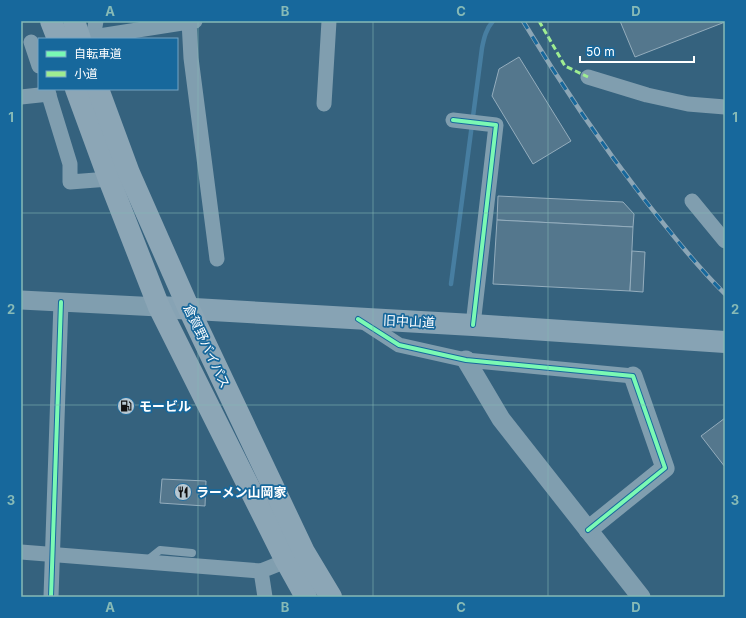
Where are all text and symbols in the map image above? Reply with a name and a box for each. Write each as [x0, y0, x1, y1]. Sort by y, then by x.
text: A [105, 3, 115, 19]
text: B [281, 3, 290, 19]
text: C [456, 3, 466, 19]
text: D [631, 3, 641, 19]
legend [38, 38, 178, 90]
scale bar [580, 38, 694, 64]
text: 50 m [586, 44, 615, 59]
text: 自転車道 [74, 46, 122, 61]
text: 小道 [74, 66, 98, 81]
text: 1 [8, 109, 14, 125]
text: 1 [732, 109, 738, 125]
text: 2 [7, 301, 15, 317]
street label: 倉賀野バイパス [181, 301, 233, 391]
text: 2 [731, 301, 739, 317]
street label: 旧中山道 [383, 312, 435, 330]
fuel station icon: モービル [116, 396, 136, 416]
place label: モービル [139, 398, 191, 414]
restaurant icon: ラーメン山岡家 [173, 482, 193, 502]
place label: ラーメン山岡家 [196, 484, 286, 500]
text: 3 [7, 492, 15, 508]
text: 3 [731, 492, 739, 508]
text: A [105, 599, 115, 615]
text: B [281, 599, 290, 615]
text: C [456, 599, 466, 615]
text: D [631, 599, 641, 615]

